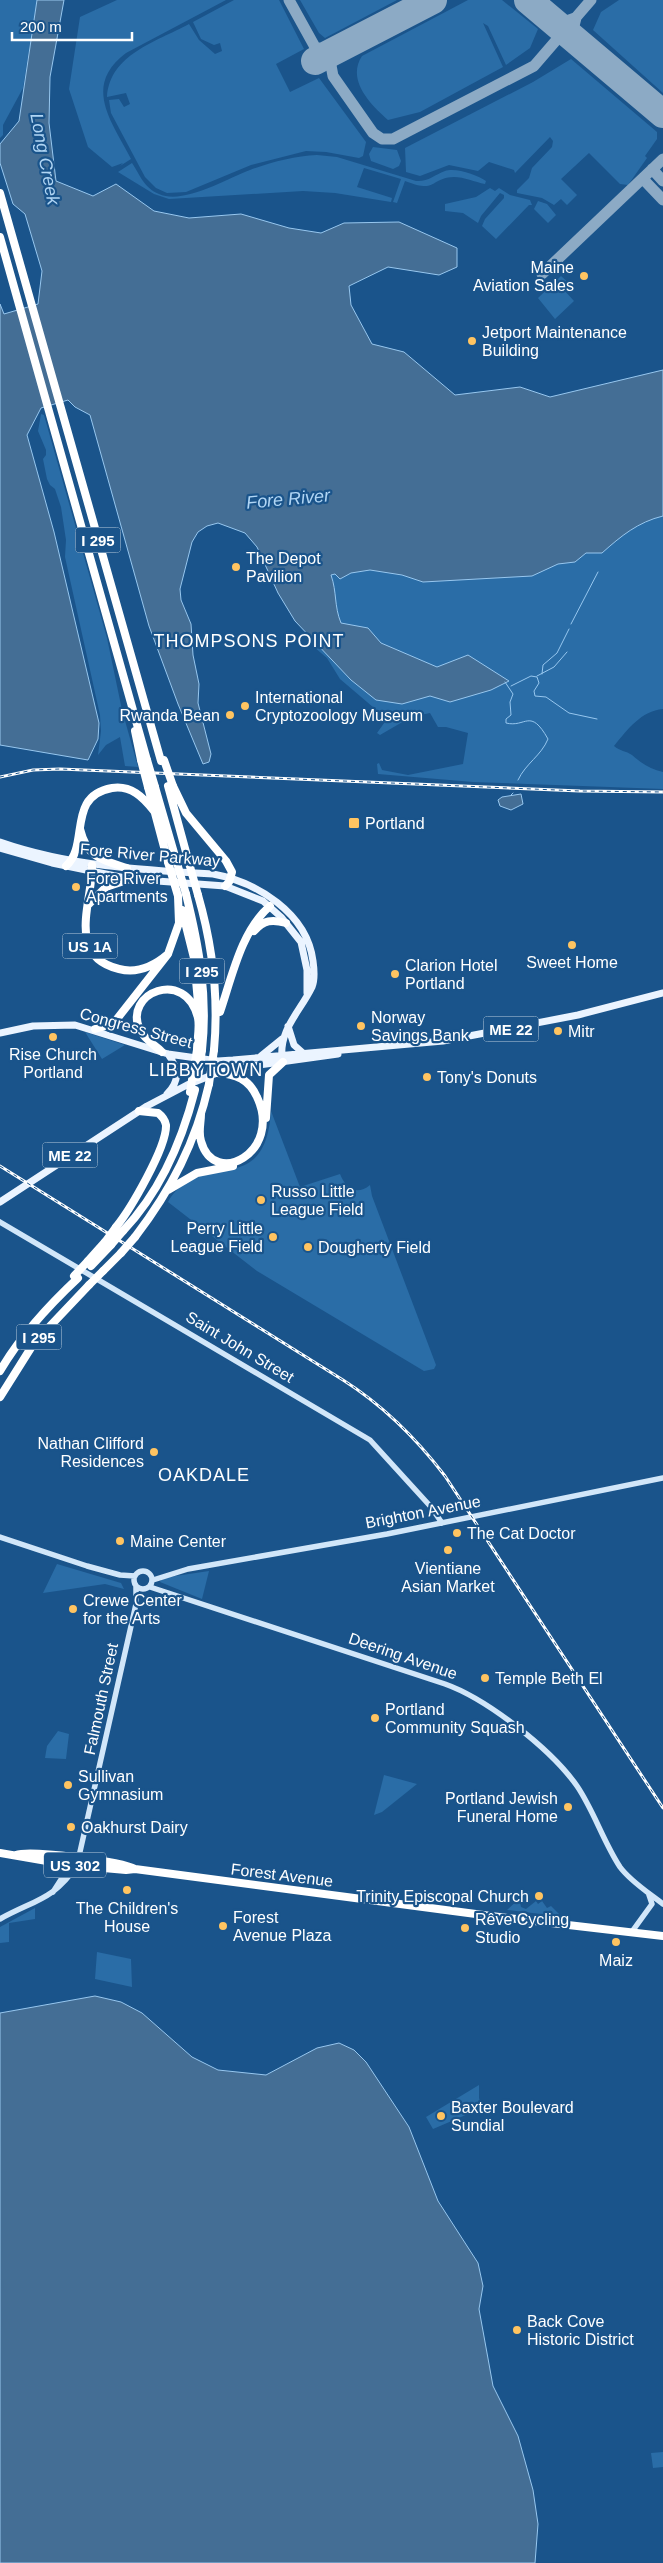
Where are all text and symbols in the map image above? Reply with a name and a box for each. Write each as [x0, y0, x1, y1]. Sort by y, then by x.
scale bar [12, 10, 132, 42]
text: 200 m [20, 18, 62, 35]
water label: Long Creek [26, 111, 64, 208]
place label: Maine Aviation Sales [473, 259, 574, 294]
marker: Maine Aviation Sales [578, 270, 590, 282]
place label: Jetport Maintenance Building [482, 324, 627, 359]
marker: Jetport Maintenance Building [466, 335, 478, 347]
water label: Fore River [245, 485, 332, 513]
road number: I 295 [76, 528, 120, 552]
place label: The Depot Pavilion [246, 550, 321, 585]
marker: The Depot Pavilion [230, 561, 242, 573]
district label: THOMPSONS POINT [153, 631, 345, 651]
place label: International Cryptozoology Museum [255, 689, 423, 724]
marker: International Cryptozoology Museum [239, 700, 251, 712]
place label: Rwanda Bean [119, 707, 220, 724]
marker: Rwanda Bean [224, 709, 236, 721]
place label: Portland [365, 815, 425, 832]
marker: Portland [347, 816, 361, 830]
street label: Fore River Parkway [79, 840, 221, 870]
place label: Fore River Apartments [86, 870, 168, 905]
marker: Fore River Apartments [70, 881, 82, 893]
road number: US 1A [62, 934, 118, 958]
marker: Sweet Home [566, 939, 578, 951]
place label: Sweet Home [526, 954, 618, 971]
place label: Clarion Hotel Portland [405, 957, 497, 992]
road number: I 295 [180, 958, 224, 984]
marker: Clarion Hotel Portland [389, 968, 401, 980]
street label: Congress Street [78, 1005, 195, 1051]
place label: Norway Savings Bank [371, 1009, 470, 1044]
road number: ME 22 [484, 1016, 538, 1042]
marker: Norway Savings Bank [355, 1020, 367, 1032]
place label: Mitr [568, 1023, 595, 1040]
marker: Mitr [552, 1025, 564, 1037]
marker: Rise Church Portland [47, 1031, 59, 1043]
place label: Rise Church Portland [9, 1046, 97, 1081]
district label: LIBBYTOWN [149, 1060, 263, 1080]
place label: Tony's Donuts [437, 1069, 537, 1086]
marker: Tony's Donuts [421, 1071, 433, 1083]
road number: ME 22 [42, 1142, 98, 1168]
place label: Russo Little League Field [271, 1183, 364, 1218]
marker: Russo Little League Field [255, 1194, 267, 1206]
place label: Perry Little League Field [170, 1220, 263, 1255]
marker: Perry Little League Field [267, 1231, 279, 1243]
place label: Dougherty Field [318, 1239, 431, 1256]
marker: Dougherty Field [302, 1241, 314, 1253]
street label: Saint John Street [183, 1308, 297, 1386]
road number: I 295 [16, 1324, 62, 1350]
place label: Nathan Clifford Residences [38, 1435, 144, 1470]
marker: Nathan Clifford Residences [148, 1446, 160, 1458]
district label: OAKDALE [158, 1465, 250, 1485]
street label: Brighton Avenue [364, 1492, 482, 1532]
place label: The Cat Doctor [467, 1525, 576, 1542]
marker: The Cat Doctor [451, 1527, 463, 1539]
place label: Maine Center [130, 1533, 227, 1550]
marker: Maine Center [114, 1535, 126, 1547]
marker: Vientiane Asian Market [442, 1544, 454, 1556]
place label: Vientiane Asian Market [401, 1560, 495, 1595]
place label: Crewe Center for the Arts [83, 1592, 182, 1627]
marker: Crewe Center for the Arts [67, 1603, 79, 1615]
street label: Deering Avenue [347, 1629, 460, 1683]
street label: Falmouth Street [81, 1641, 121, 1756]
place label: Temple Beth El [495, 1670, 603, 1687]
marker: Temple Beth El [479, 1672, 491, 1684]
place label: Portland Community Squash [385, 1701, 525, 1736]
marker: Portland Community Squash [369, 1712, 381, 1724]
place label: Sullivan Gymnasium [78, 1768, 163, 1803]
marker: Sullivan Gymnasium [62, 1779, 74, 1791]
place label: Portland Jewish Funeral Home [445, 1790, 558, 1825]
marker: Portland Jewish Funeral Home [562, 1801, 574, 1813]
place label: Oakhurst Dairy [81, 1819, 188, 1836]
marker: Oakhurst Dairy [65, 1821, 77, 1833]
road number: US 302 [44, 1852, 106, 1878]
street label: Forest Avenue [230, 1860, 334, 1890]
marker: The Children's House [121, 1884, 133, 1896]
place label: Trinity Episcopal Church [356, 1888, 529, 1905]
marker: Trinity Episcopal Church [533, 1890, 545, 1902]
place label: The Children's House [76, 1900, 178, 1935]
place label: Forest Avenue Plaza [233, 1909, 332, 1944]
place label: Rêve Cycling Studio [475, 1911, 569, 1946]
marker: Forest Avenue Plaza [217, 1920, 229, 1932]
marker: Rêve Cycling Studio [459, 1922, 471, 1934]
marker: Maiz [610, 1936, 622, 1948]
place label: Maiz [599, 1952, 633, 1969]
place label: Baxter Boulevard Sundial [451, 2099, 574, 2134]
marker: Baxter Boulevard Sundial [435, 2110, 447, 2122]
place label: Back Cove Historic District [527, 2313, 634, 2348]
marker: Back Cove Historic District [511, 2324, 523, 2336]

